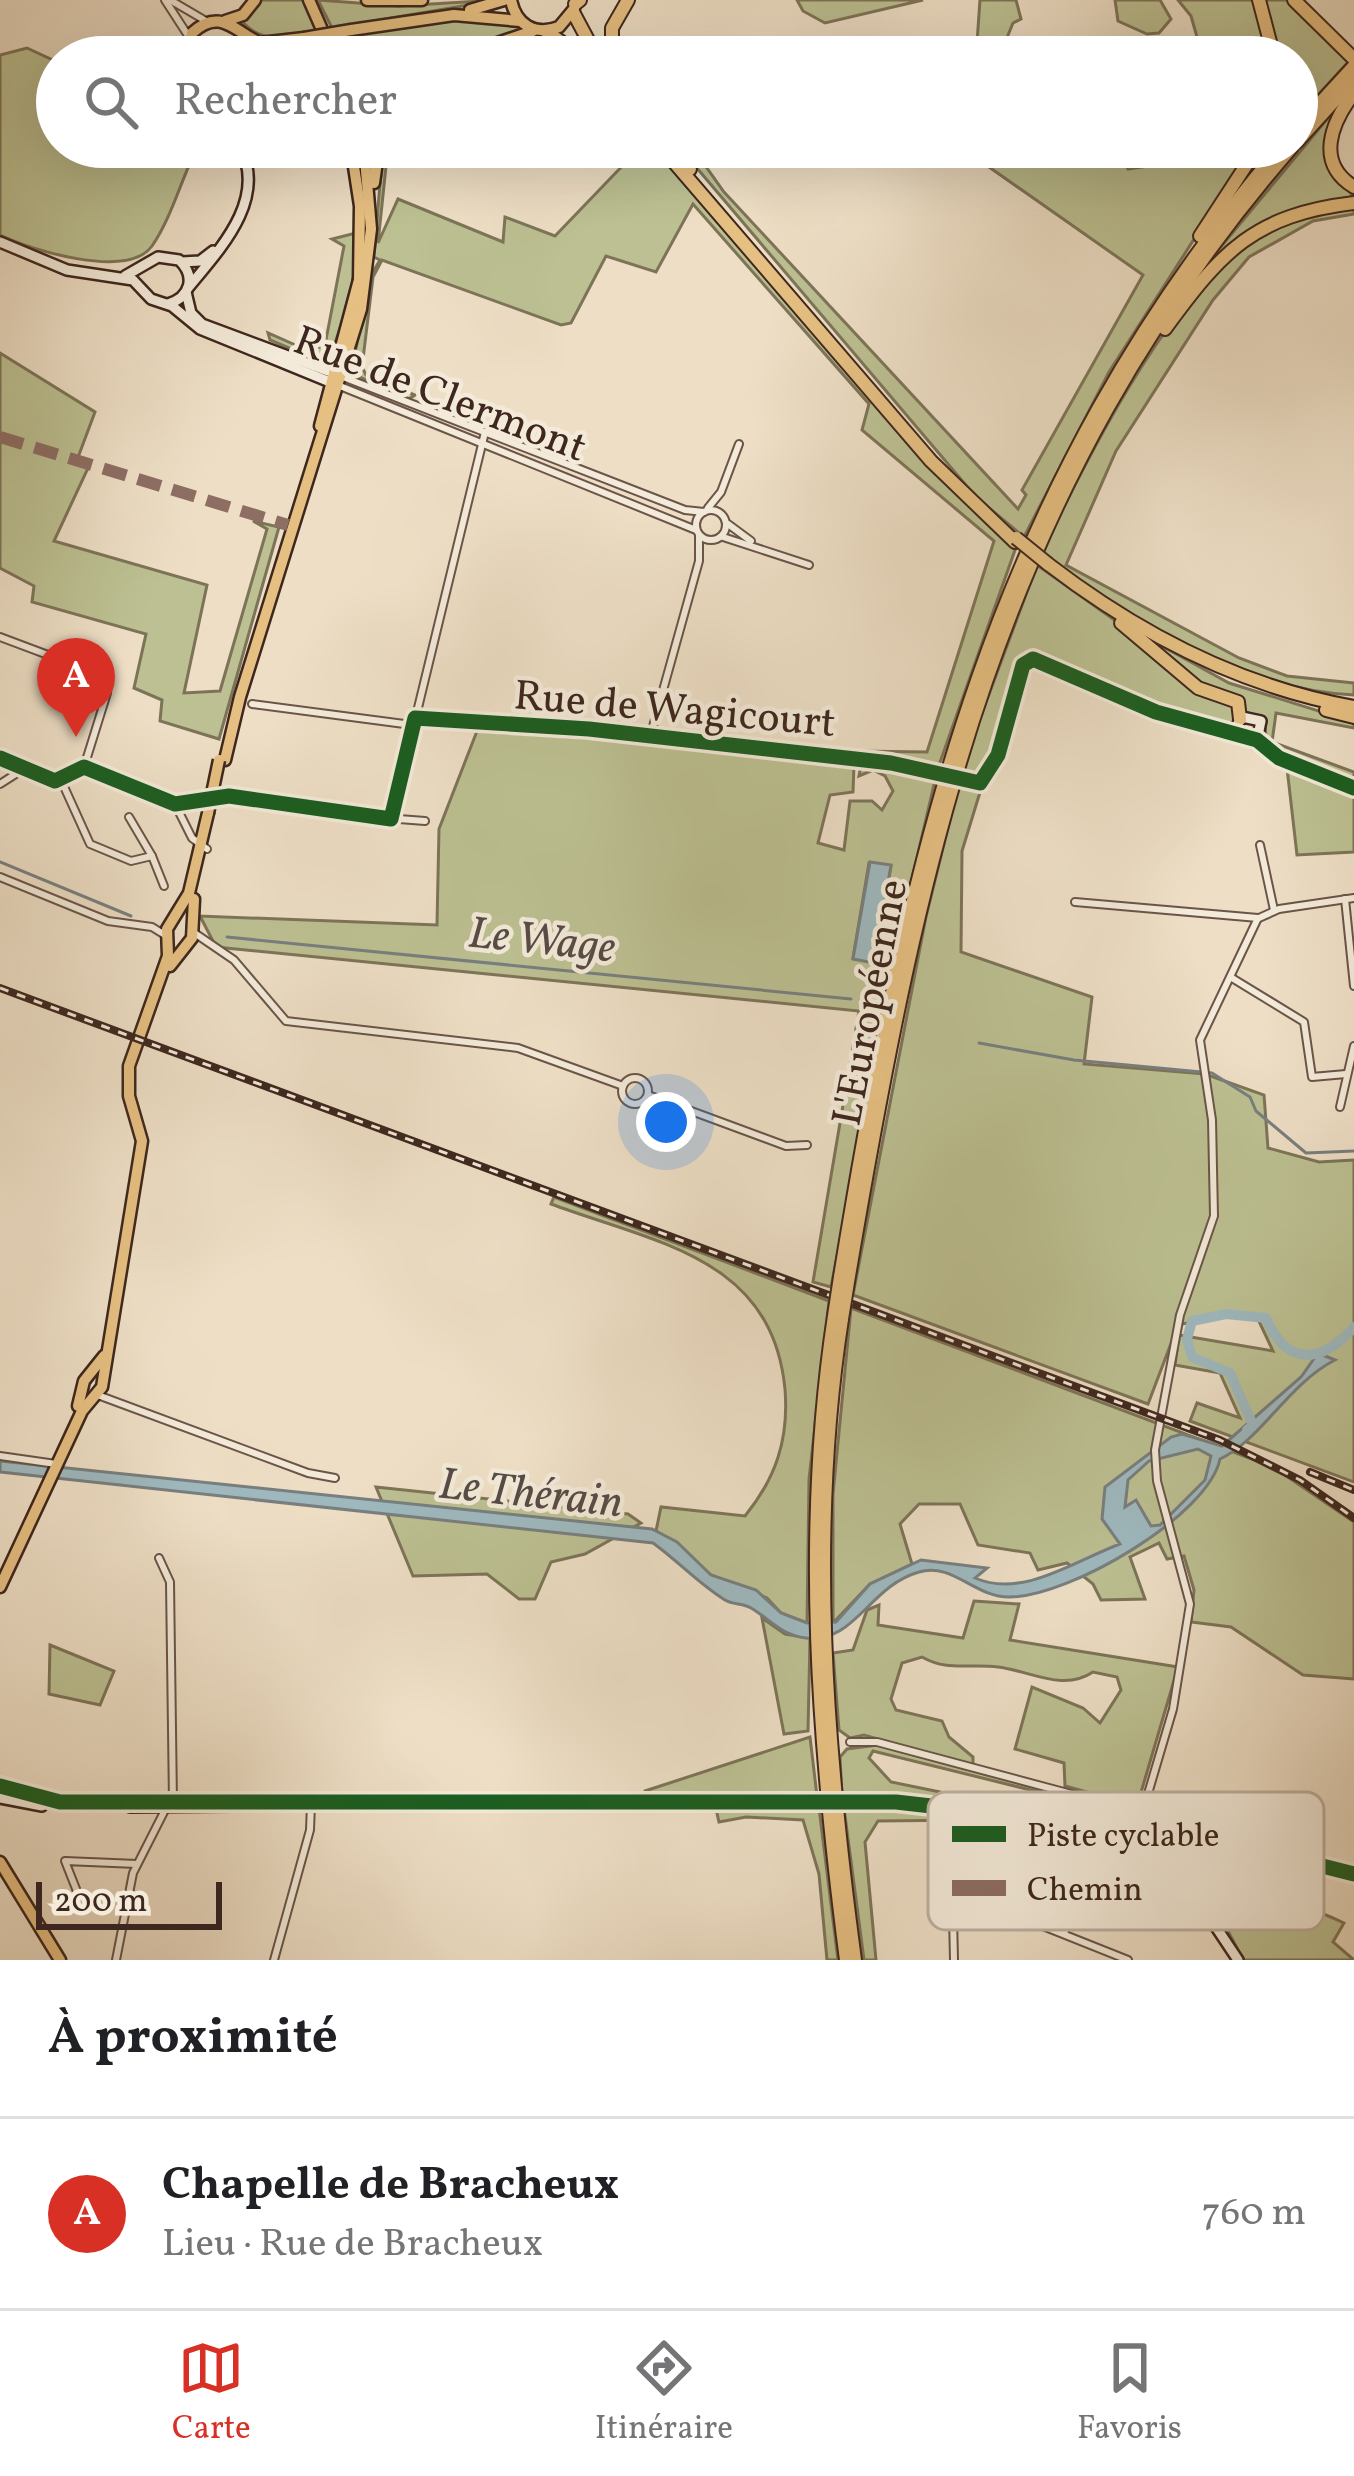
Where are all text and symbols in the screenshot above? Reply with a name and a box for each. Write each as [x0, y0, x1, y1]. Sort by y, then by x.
search box [36, 36, 1318, 168]
icon: search [78, 69, 144, 135]
text: Rechercher [174, 71, 397, 134]
street label: Rue de Clermont [284, 313, 594, 479]
pin: A [37, 638, 115, 737]
street label: Rue de Wagicourt [511, 668, 838, 755]
street label: L'Européenne [820, 875, 925, 1131]
water label: Le Wage [465, 903, 619, 982]
your location [636, 1092, 696, 1152]
water label: Le Thérain [435, 1455, 626, 1536]
legend [928, 1792, 1324, 1930]
text: Piste cyclable [1027, 1815, 1219, 1861]
text: Chemin [1027, 1869, 1143, 1915]
scale bar [36, 1876, 222, 1929]
text: 200 m [54, 1880, 148, 1926]
text: À proximité [48, 2003, 338, 2074]
text: Chapelle de Bracheux [162, 2155, 619, 2218]
text: A [73, 2187, 101, 2241]
text: 760 m [1202, 2187, 1306, 2241]
text: Lieu · Rue de Bracheux [162, 2218, 543, 2272]
tab: Carte [172, 2335, 251, 2453]
tab: Itinéraire [595, 2335, 733, 2453]
tab: Favoris [1077, 2335, 1182, 2453]

